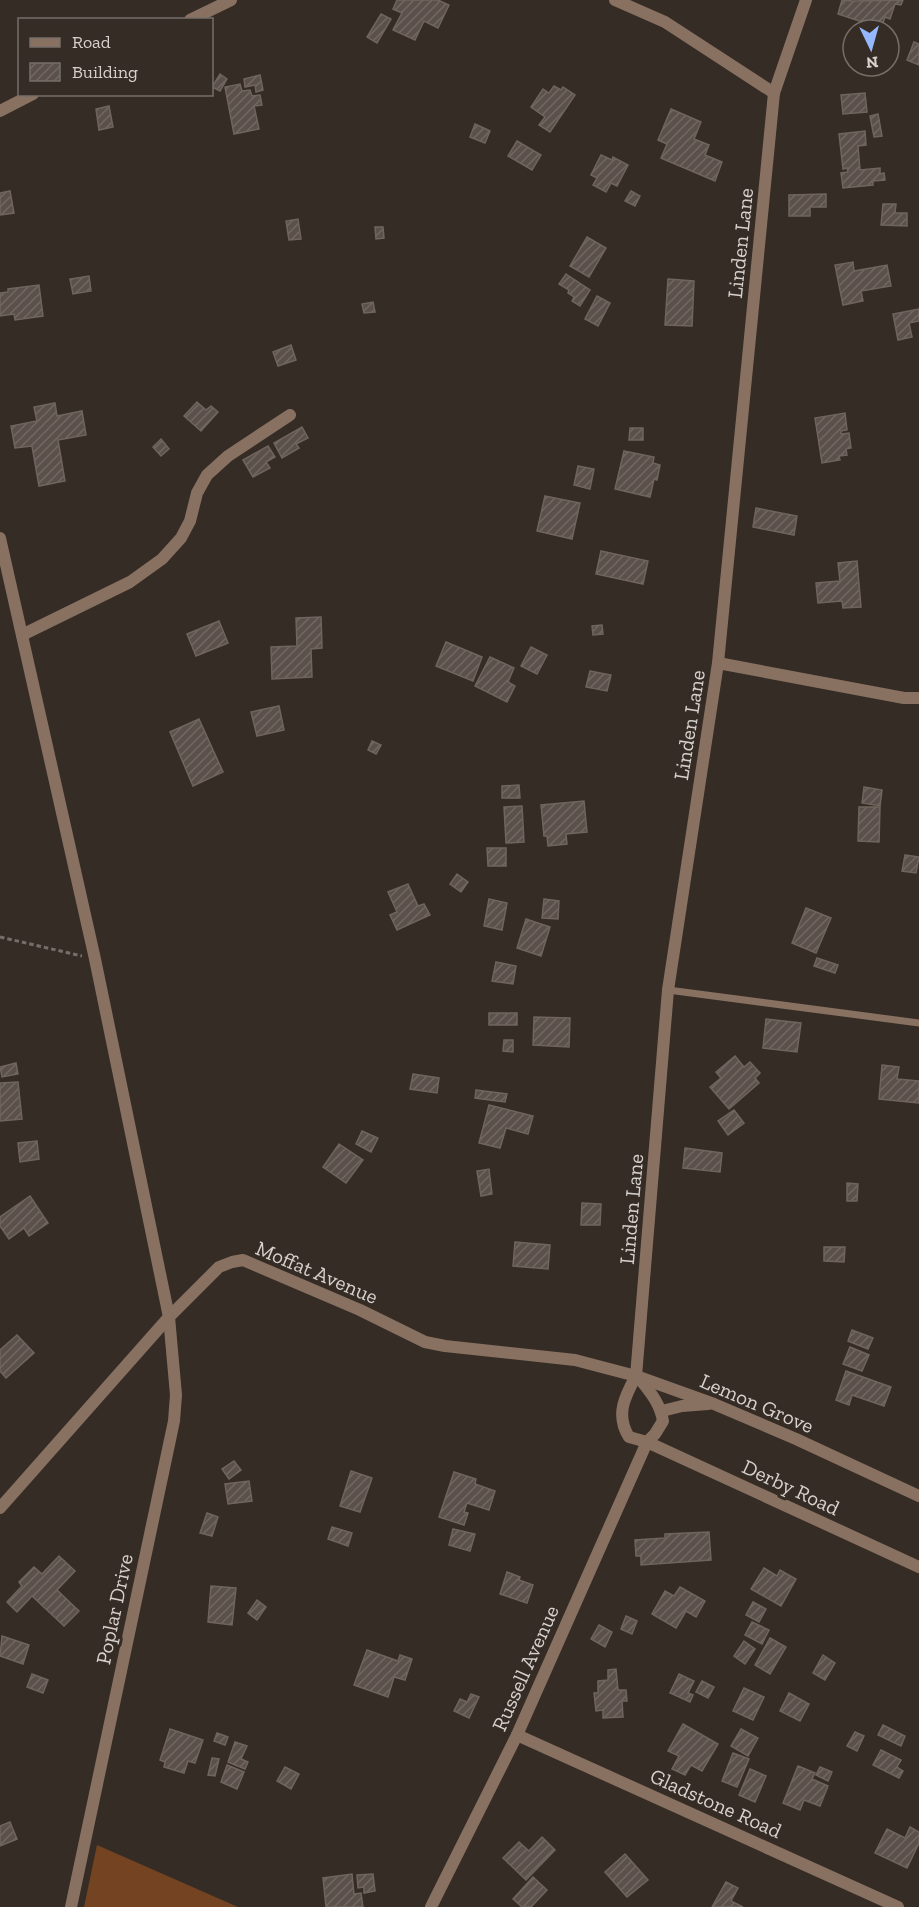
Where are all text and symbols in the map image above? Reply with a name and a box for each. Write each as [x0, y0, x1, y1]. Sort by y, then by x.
legend [18, 18, 213, 96]
north arrow [841, 18, 901, 78]
text: Road [72, 31, 111, 53]
text: N [865, 52, 879, 72]
text: Building [72, 61, 138, 83]
street label: Linden Lane [722, 186, 758, 300]
street label: Linden Lane [668, 668, 710, 782]
street label: Linden Lane [614, 1152, 648, 1265]
street label: Moffat Avenue [252, 1235, 382, 1309]
street label: Lemon Grove [696, 1368, 818, 1438]
street label: Derby Road [738, 1454, 844, 1521]
street label: Poplar Drive [90, 1551, 138, 1667]
street label: Russell Avenue [486, 1601, 564, 1735]
street label: Gladstone Road [646, 1763, 786, 1843]

